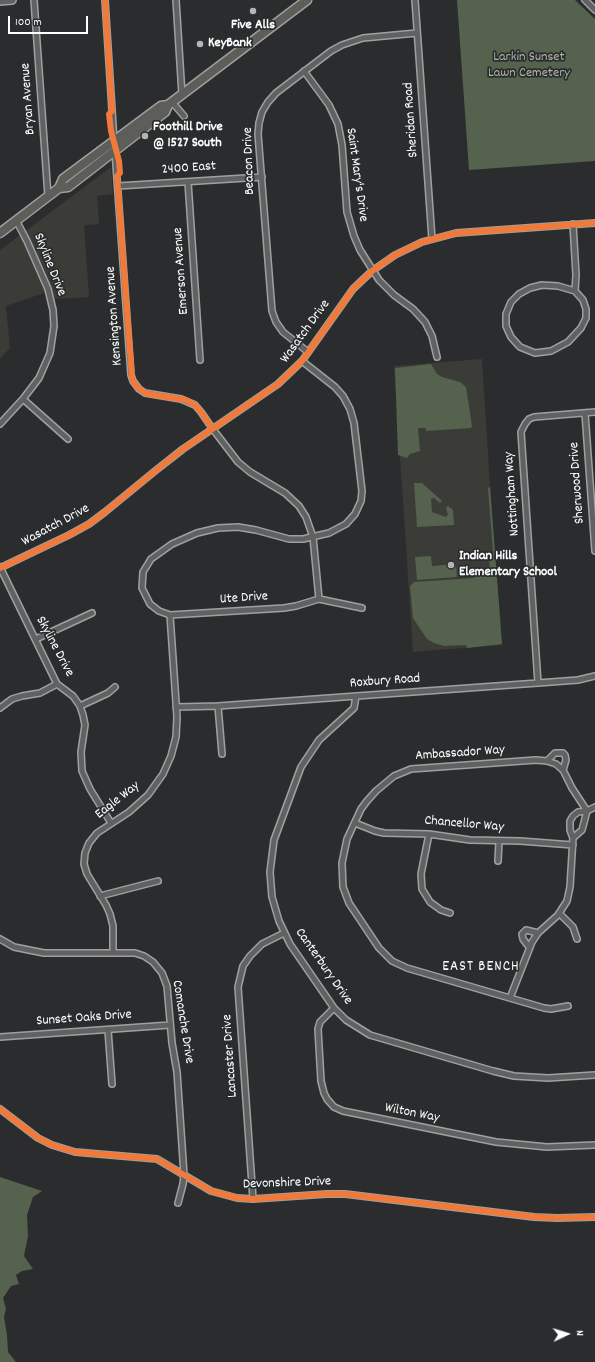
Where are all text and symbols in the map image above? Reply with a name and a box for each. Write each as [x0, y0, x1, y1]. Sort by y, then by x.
marker: Five Alls [248, 6, 258, 16]
scale bar [10, 8, 90, 34]
text: 100 m [15, 14, 42, 31]
place label: Five Alls [231, 18, 275, 34]
place label: KeyBank [208, 36, 252, 52]
marker: KeyBank [195, 39, 205, 49]
park label: Larkin Sunset Lawn Cemetery [488, 50, 570, 82]
street label: Bryan Avenue [18, 62, 40, 136]
street label: Sheridan Road [401, 82, 423, 158]
place label: Foothill Drive @ 1527 South [153, 120, 223, 152]
street label: Beacon Drive [240, 127, 260, 195]
street label: Saint Mary's Drive [341, 127, 371, 223]
marker: Foothill Drive @ 1527 South [140, 131, 150, 141]
street label: 2400 East [161, 159, 217, 179]
street label: Emerson Avenue [171, 227, 193, 315]
street label: Skyline Drive [29, 231, 69, 299]
street label: Kensington Avenue [103, 266, 127, 366]
street label: Wasatch Drive [277, 297, 335, 367]
street label: Sherwood Drive [567, 441, 589, 525]
street label: Nottingham Way [502, 451, 524, 537]
street label: Wasatch Drive [19, 501, 93, 551]
place label: Indian Hills Elementary School [459, 549, 557, 582]
marker: Indian Hills Elementary School [446, 560, 456, 570]
street label: Ute Drive [219, 589, 269, 609]
street label: Skyline Drive [31, 614, 77, 680]
street label: Roxbury Road [349, 671, 421, 693]
street label: Ambassador Way [415, 742, 505, 766]
street label: Eagle Way [92, 778, 144, 824]
street label: Chancellor Way [424, 813, 504, 837]
street label: Canterbury Drive [290, 925, 356, 1009]
district label: EAST BENCH [442, 959, 520, 977]
street label: Comanche Drive [167, 979, 197, 1065]
street label: Sunset Oaks Drive [36, 1007, 132, 1031]
street label: Lancaster Drive [220, 1014, 242, 1098]
street label: Wilton Way [383, 1100, 441, 1128]
street label: Devonshire Drive [243, 1174, 331, 1194]
north arrow [547, 1314, 587, 1354]
text: N [571, 1330, 587, 1336]

